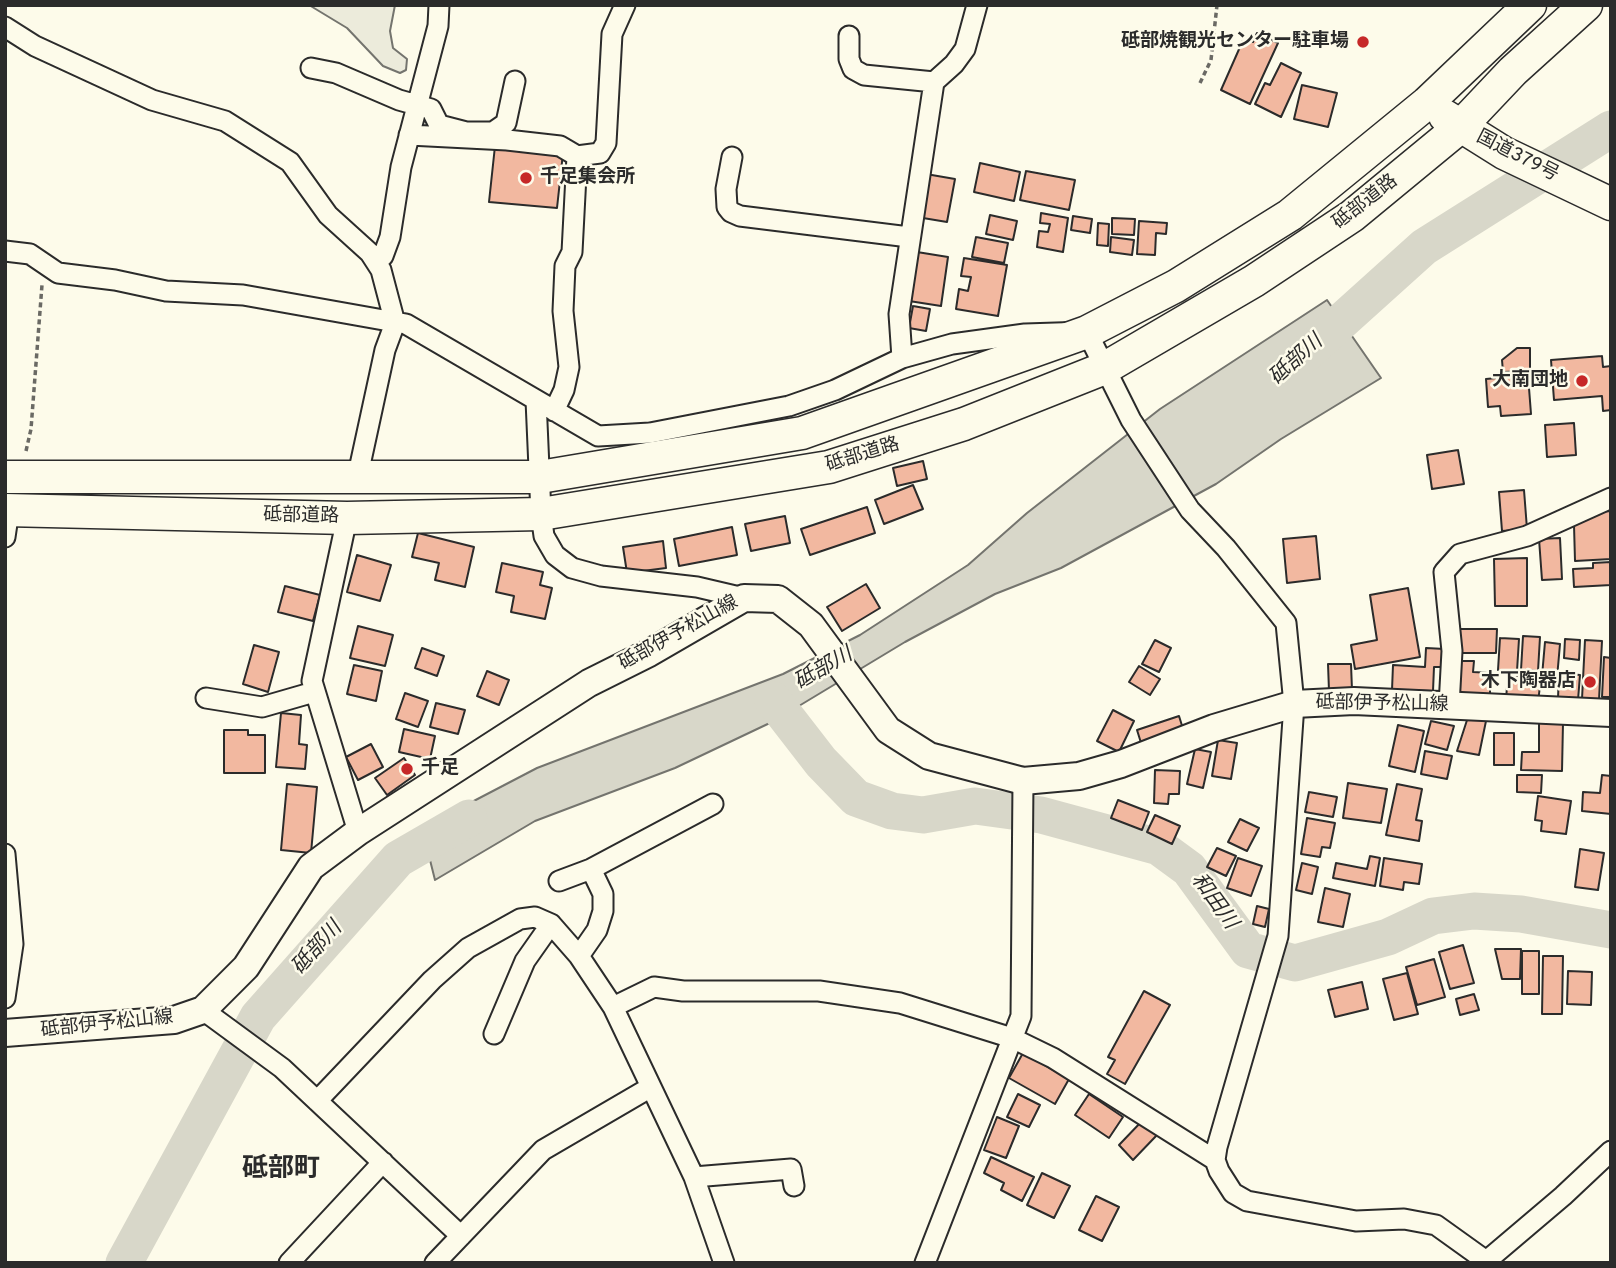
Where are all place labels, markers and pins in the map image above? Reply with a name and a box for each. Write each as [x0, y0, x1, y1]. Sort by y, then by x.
place label: 砥部焼観光センター駐車場 [1121, 31, 1349, 53]
marker: 砥部焼観光センター駐車場 [1355, 34, 1371, 50]
place label: 千足集会所 [540, 167, 635, 189]
marker: 千足集会所 [518, 170, 534, 186]
place label: 大南団地 [1492, 370, 1568, 392]
marker: 大南団地 [1574, 373, 1590, 389]
place label: 木下陶器店 [1481, 671, 1576, 693]
marker: 木下陶器店 [1582, 674, 1598, 690]
place label: 千足 [421, 758, 459, 780]
marker: 千足 [399, 761, 415, 777]

